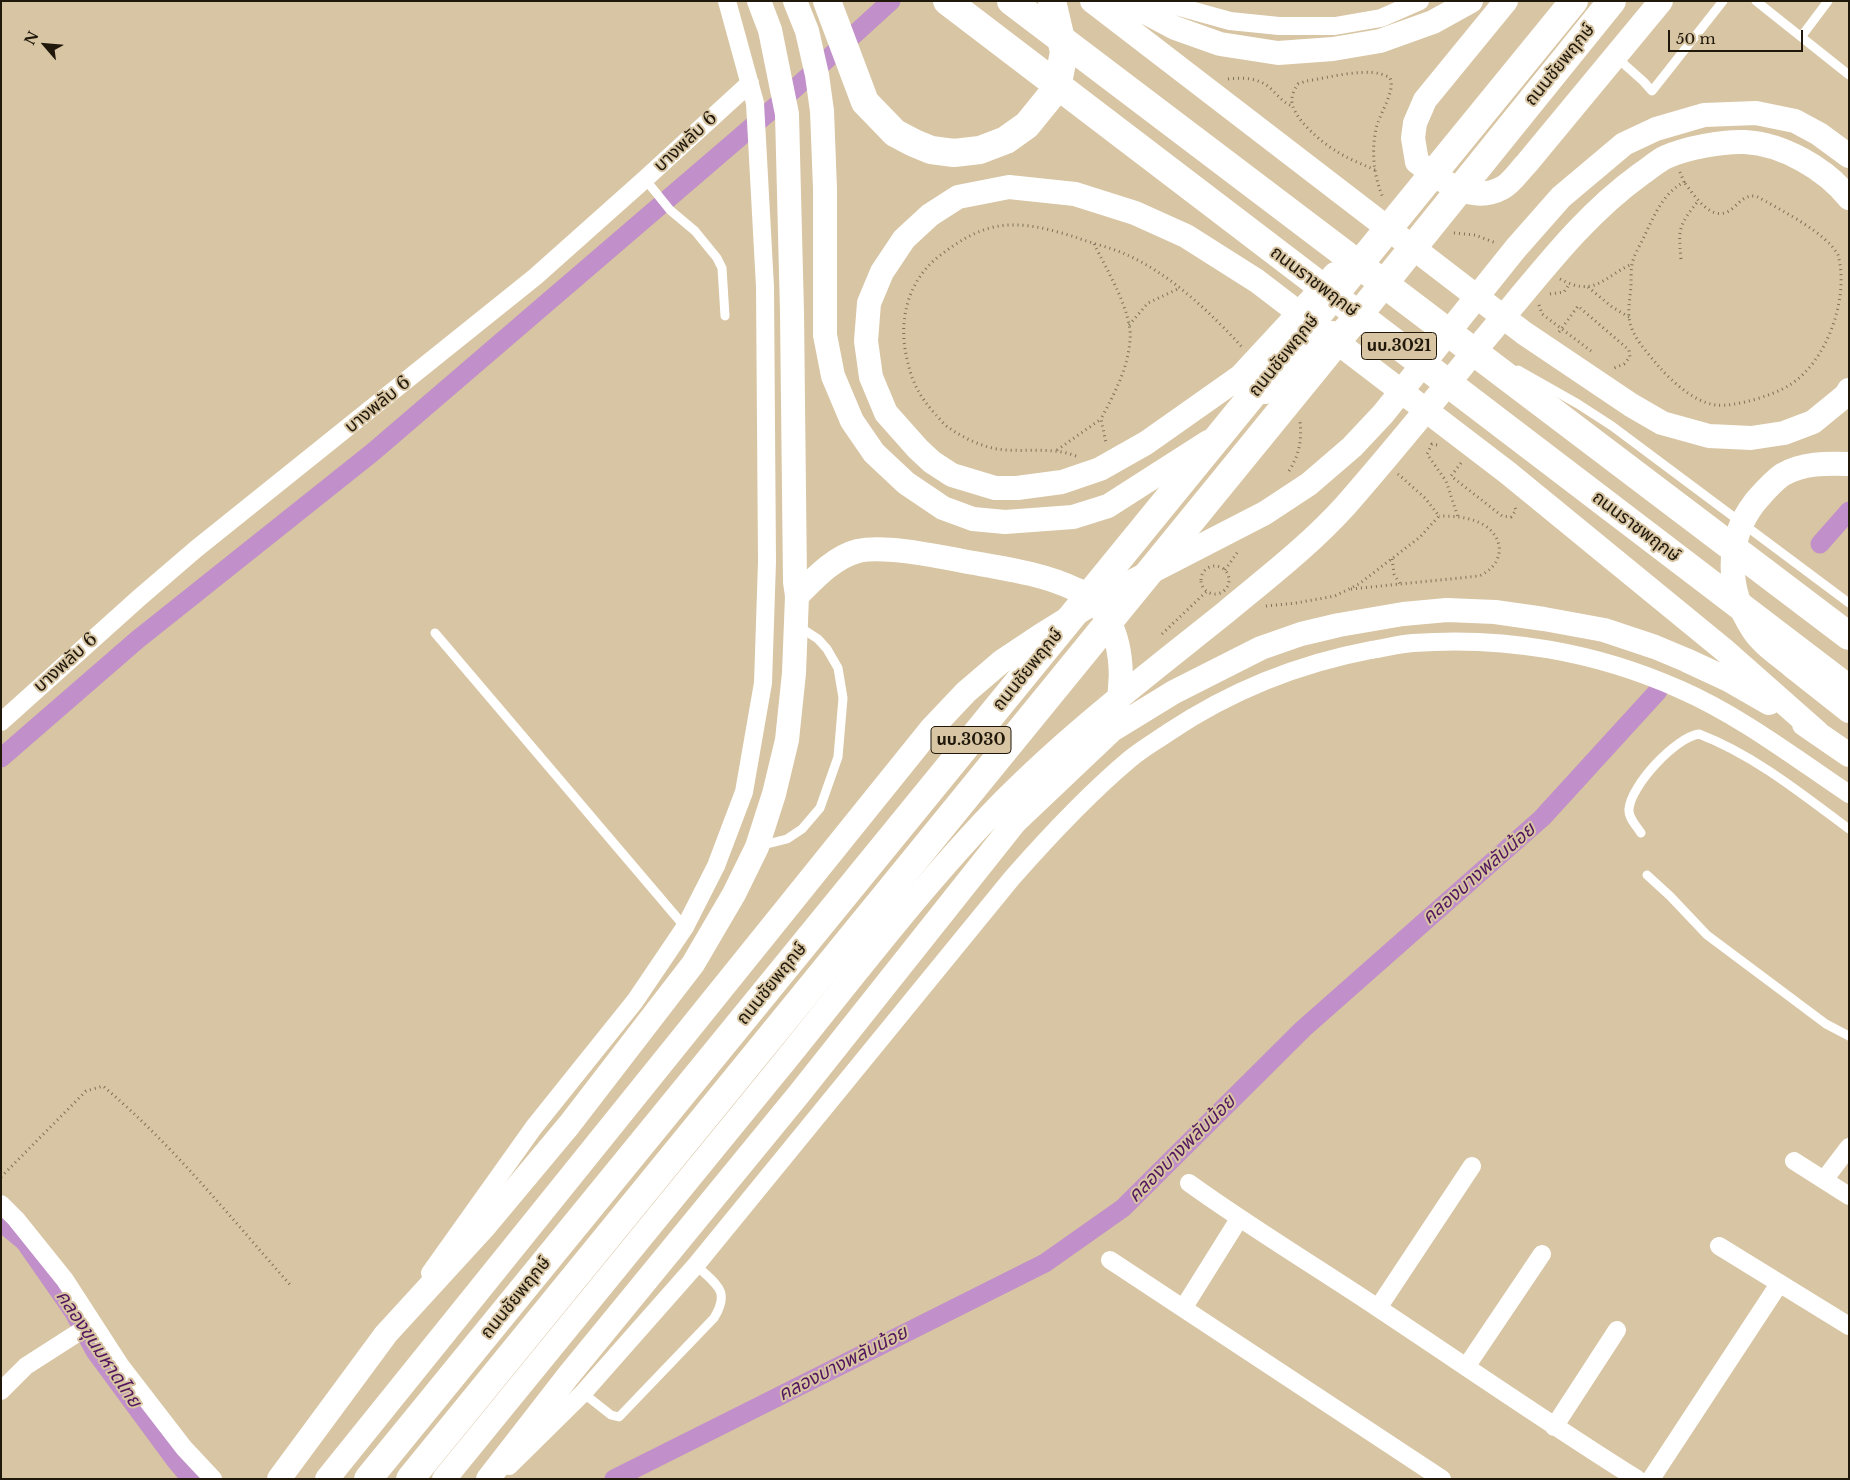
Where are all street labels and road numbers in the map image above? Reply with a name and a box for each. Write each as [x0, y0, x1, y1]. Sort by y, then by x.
street label: ถนนชัยพฤกษ์ [1520, 20, 1600, 110]
street label: บางพลับ 6 [650, 107, 722, 177]
street label: ถนนราชพฤกษ์ [1266, 242, 1362, 322]
street label: ถนนชัยพฤกษ์ [1244, 311, 1324, 401]
road number: นบ.3021 [1362, 332, 1436, 360]
street label: บางพลับ 6 [341, 372, 415, 438]
street label: ถนนราชพฤกษ์ [1588, 487, 1684, 567]
street label: ถนนชัยพฤกษ์ [988, 625, 1068, 715]
street label: บางพลับ 6 [30, 629, 102, 697]
road number: นบ.3030 [931, 726, 1011, 754]
street label: ถนนชัยพฤกษ์ [732, 939, 812, 1029]
street label: ถนนชัยพฤกษ์ [476, 1253, 556, 1343]

